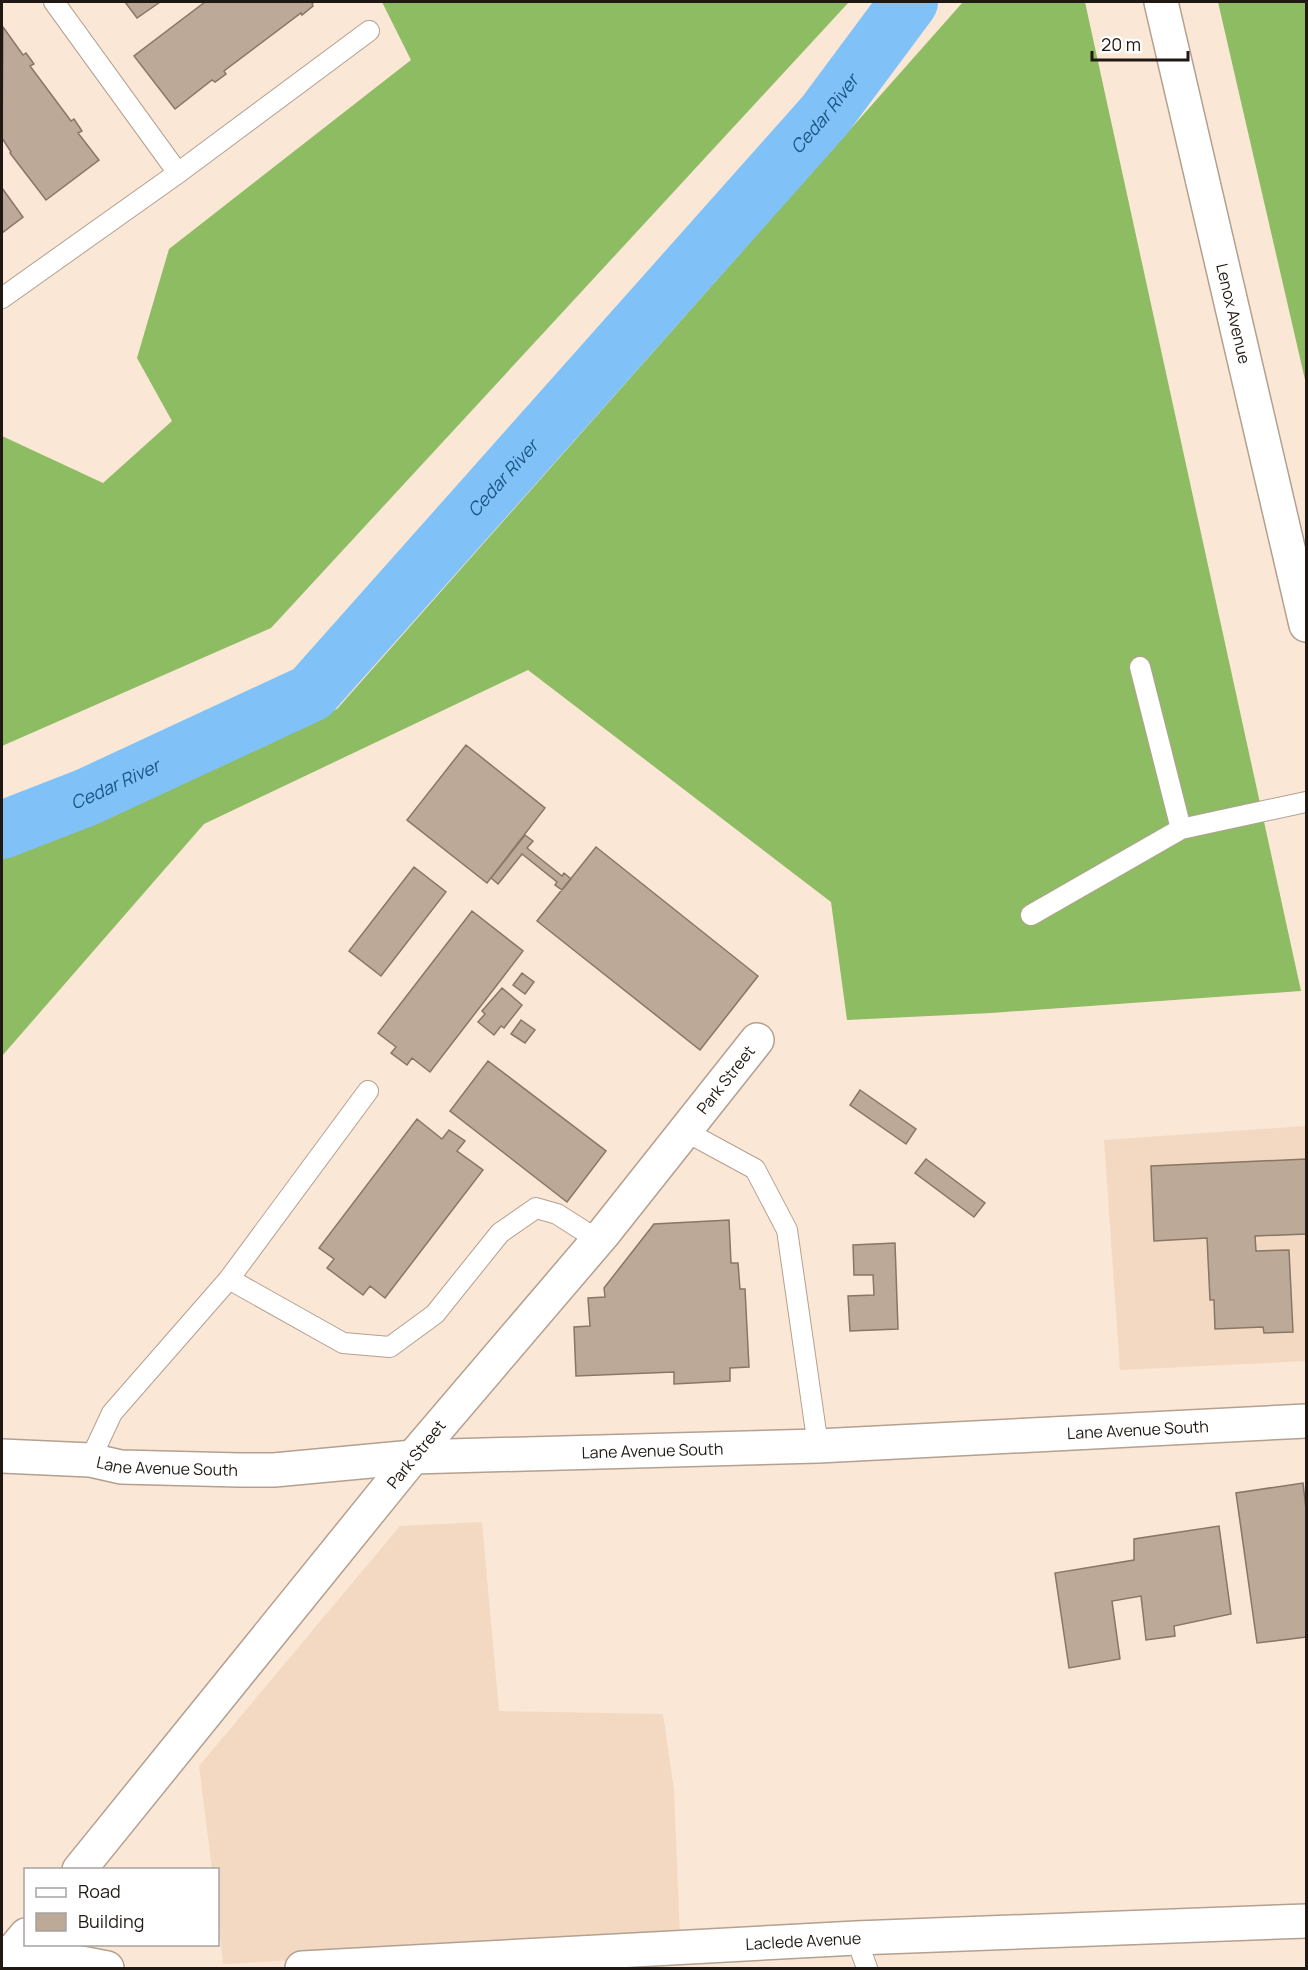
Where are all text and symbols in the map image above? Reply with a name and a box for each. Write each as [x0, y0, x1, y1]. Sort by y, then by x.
scale bar [1092, 24, 1188, 62]
text: 20 m [1101, 32, 1141, 56]
water label: Cedar River [785, 67, 865, 158]
street label: Lenox Avenue [1211, 261, 1256, 366]
water label: Cedar River [462, 432, 545, 522]
water label: Cedar River [67, 752, 166, 814]
street label: Park Street [691, 1041, 760, 1119]
street label: Park Street [382, 1415, 450, 1493]
street label: Lane Avenue South [1066, 1415, 1209, 1444]
street label: Lane Avenue South [581, 1438, 724, 1463]
street label: Lane Avenue South [94, 1451, 238, 1481]
legend [24, 1868, 219, 1946]
text: Road [78, 1879, 121, 1903]
text: Building [78, 1909, 144, 1933]
street label: Laclede Avenue [745, 1927, 861, 1955]

